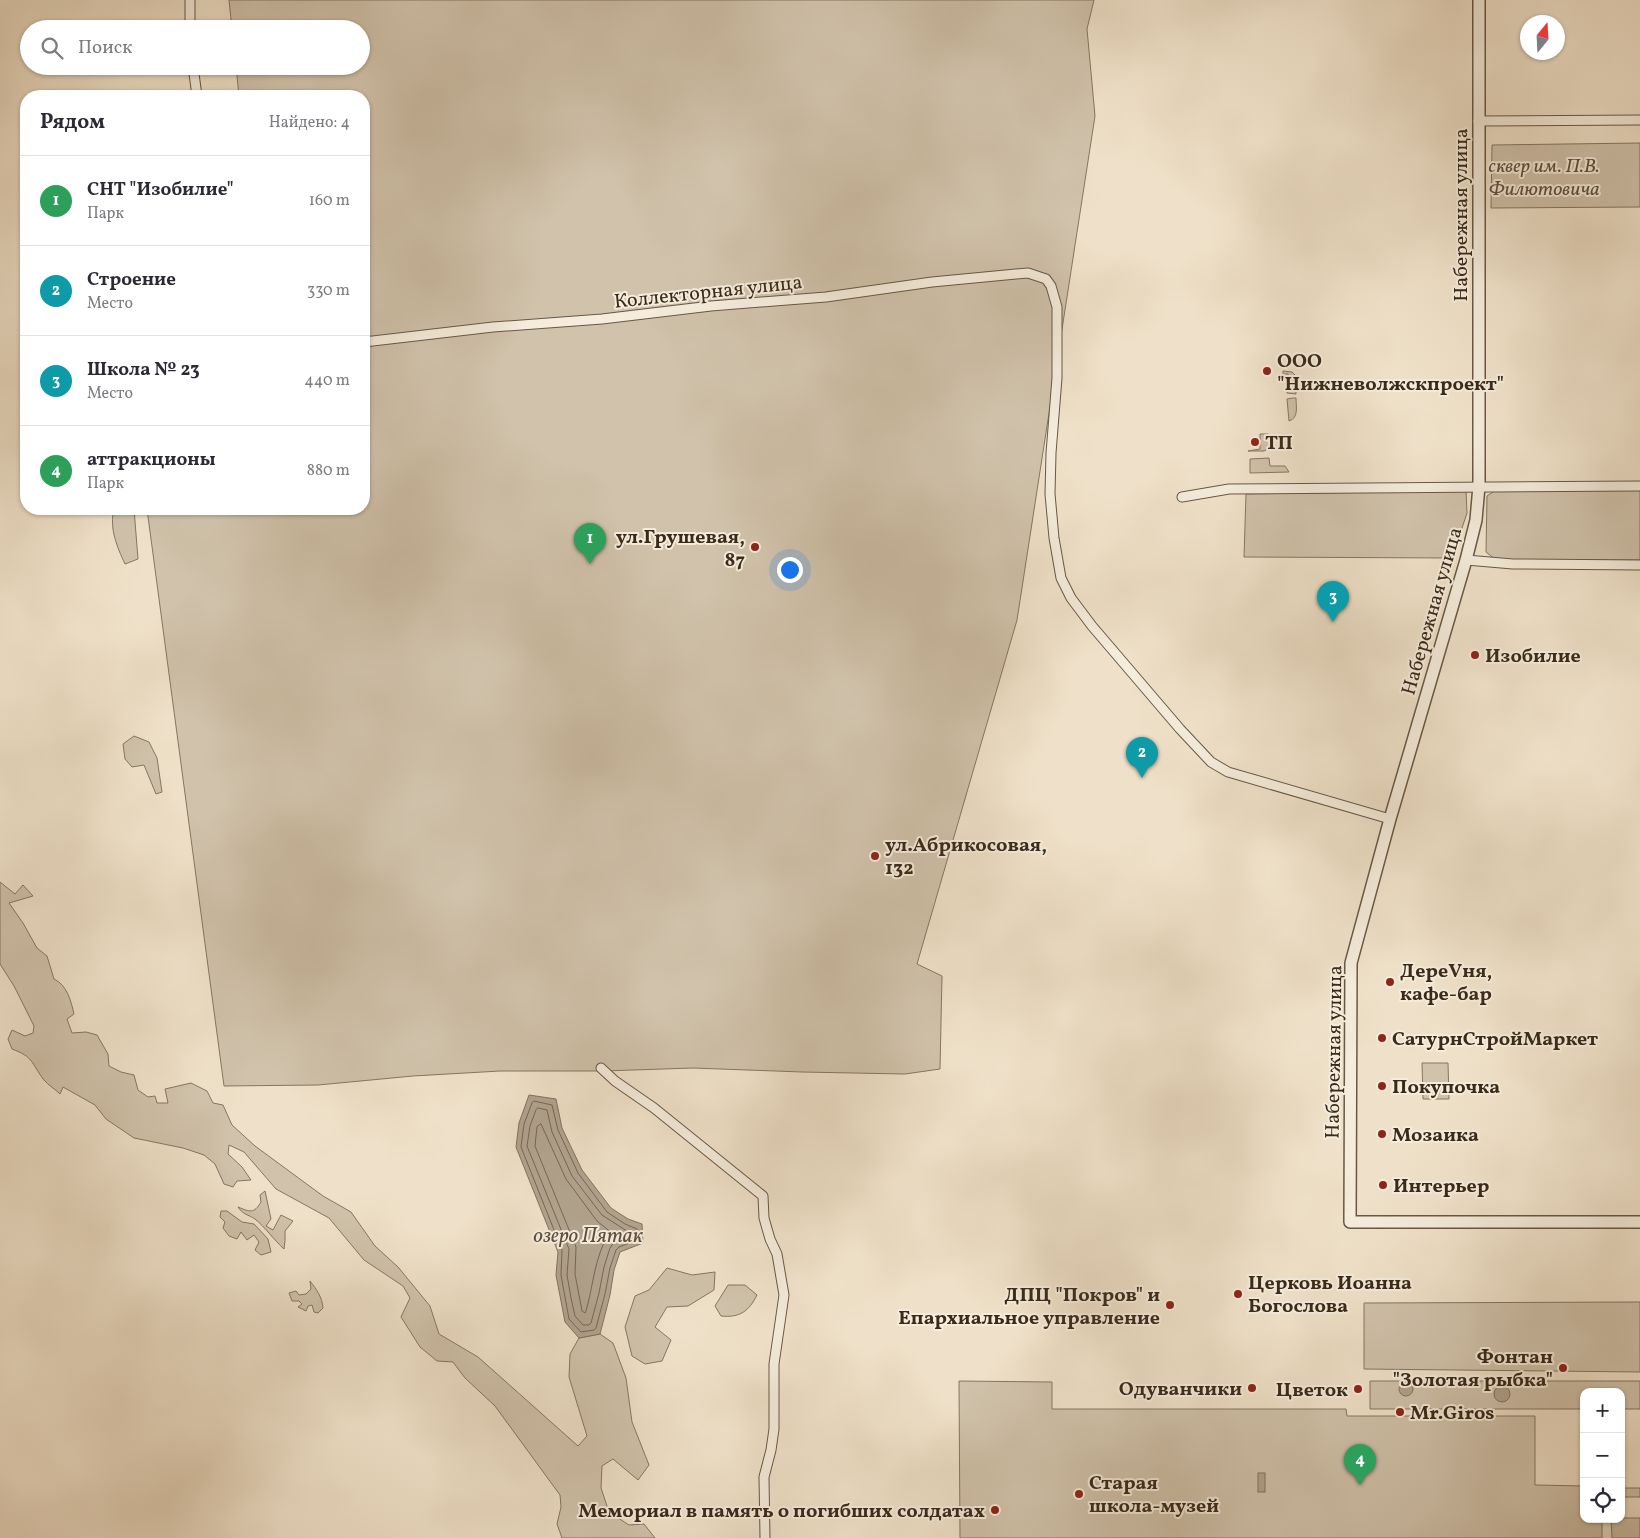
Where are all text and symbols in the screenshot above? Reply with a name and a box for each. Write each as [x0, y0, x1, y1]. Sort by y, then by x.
north arrow [1520, 15, 1565, 60]
search box [20, 20, 370, 75]
icon: search [38, 34, 66, 62]
text: Поиск [78, 35, 132, 61]
text: Рядом [40, 108, 105, 137]
text: Найдено: 4 [269, 112, 350, 134]
street label: Набережная улица [1448, 128, 1476, 302]
park label: сквер им. П.В. Филютовича [1488, 153, 1600, 204]
text: СНТ "Изобилие" [87, 177, 234, 203]
text: 1 [53, 190, 59, 212]
text: 160 m [309, 190, 350, 212]
text: Парк [87, 203, 124, 225]
text: Строение [87, 267, 176, 293]
street label: Коллекторная улица [613, 269, 804, 317]
text: 2 [52, 280, 60, 302]
text: 330 m [307, 280, 350, 302]
text: Место [87, 293, 133, 315]
place label: ООО "Нижневолжскпроект" [1277, 348, 1504, 399]
text: Школа № 23 [87, 357, 200, 383]
marker: ООО "Нижневолжскпроект" [1261, 365, 1273, 377]
text: 3 [52, 370, 60, 392]
text: 440 m [304, 370, 350, 392]
text: Место [87, 383, 133, 405]
place label: ТП [1265, 430, 1293, 458]
marker: ТП [1249, 436, 1261, 448]
text: аттракционы [87, 447, 216, 473]
text: 4 [51, 460, 61, 482]
text: 880 m [307, 460, 350, 482]
text: Парк [87, 473, 124, 495]
pin: 1 [574, 523, 606, 564]
place label: ул.Грушевая, 87 [616, 524, 745, 575]
street label: Набережная улица [1396, 524, 1470, 699]
marker: ул.Грушевая, 87 [749, 541, 761, 553]
your location [777, 557, 803, 583]
pin: 3 [1317, 581, 1349, 622]
place label: Изобилие [1485, 643, 1581, 671]
marker: Изобилие [1469, 649, 1481, 661]
pin: 2 [1126, 737, 1158, 778]
place label: ул.Абрикосовая, 132 [885, 832, 1047, 883]
marker: ул.Абрикосовая, 132 [869, 850, 881, 862]
place label: ДереVня, кафе-бар [1400, 958, 1492, 1009]
street label: Набережная улица [1319, 965, 1351, 1139]
marker: ДереVня, кафе-бар [1384, 976, 1396, 988]
place label: СатурнСтройМаркет [1392, 1026, 1598, 1054]
marker: СатурнСтройМаркет [1376, 1032, 1388, 1044]
place label: Покупочка [1392, 1074, 1500, 1102]
marker: Покупочка [1376, 1080, 1388, 1092]
place label: Мозаика [1392, 1122, 1479, 1150]
marker: Мозаика [1376, 1128, 1388, 1140]
place label: Интерьер [1393, 1173, 1489, 1201]
marker: Интерьер [1377, 1179, 1389, 1191]
water label: озеро Пятак [533, 1222, 644, 1251]
place label: Церковь Иоанна Богослова [1248, 1270, 1412, 1321]
place label: ДПЦ "Покров" и Епархиальное управление [898, 1282, 1160, 1333]
marker: Церковь Иоанна Богослова [1232, 1288, 1244, 1300]
marker: ДПЦ "Покров" и Епархиальное управление [1164, 1299, 1176, 1311]
place label: Фонтан "Золотая рыбка" [1392, 1344, 1553, 1395]
marker: Фонтан "Золотая рыбка" [1557, 1362, 1569, 1374]
place label: Одуванчики [1119, 1376, 1242, 1404]
place label: Цветок [1276, 1377, 1348, 1405]
marker: Одуванчики [1246, 1382, 1258, 1394]
marker: Цветок [1352, 1383, 1364, 1395]
map controls [1580, 1388, 1625, 1523]
button: + [1580, 1388, 1625, 1433]
place label: Mr.Giros [1410, 1400, 1495, 1428]
marker: Mr.Giros [1394, 1406, 1406, 1418]
button: − [1580, 1433, 1625, 1478]
pin: 4 [1344, 1444, 1376, 1485]
place label: Старая школа-музей [1089, 1470, 1219, 1521]
button: locate [1580, 1478, 1625, 1523]
marker: Старая школа-музей [1073, 1488, 1085, 1500]
place label: Мемориал в память о погибших солдатах [578, 1498, 985, 1526]
marker: Мемориал в память о погибших солдатах [989, 1504, 1001, 1516]

